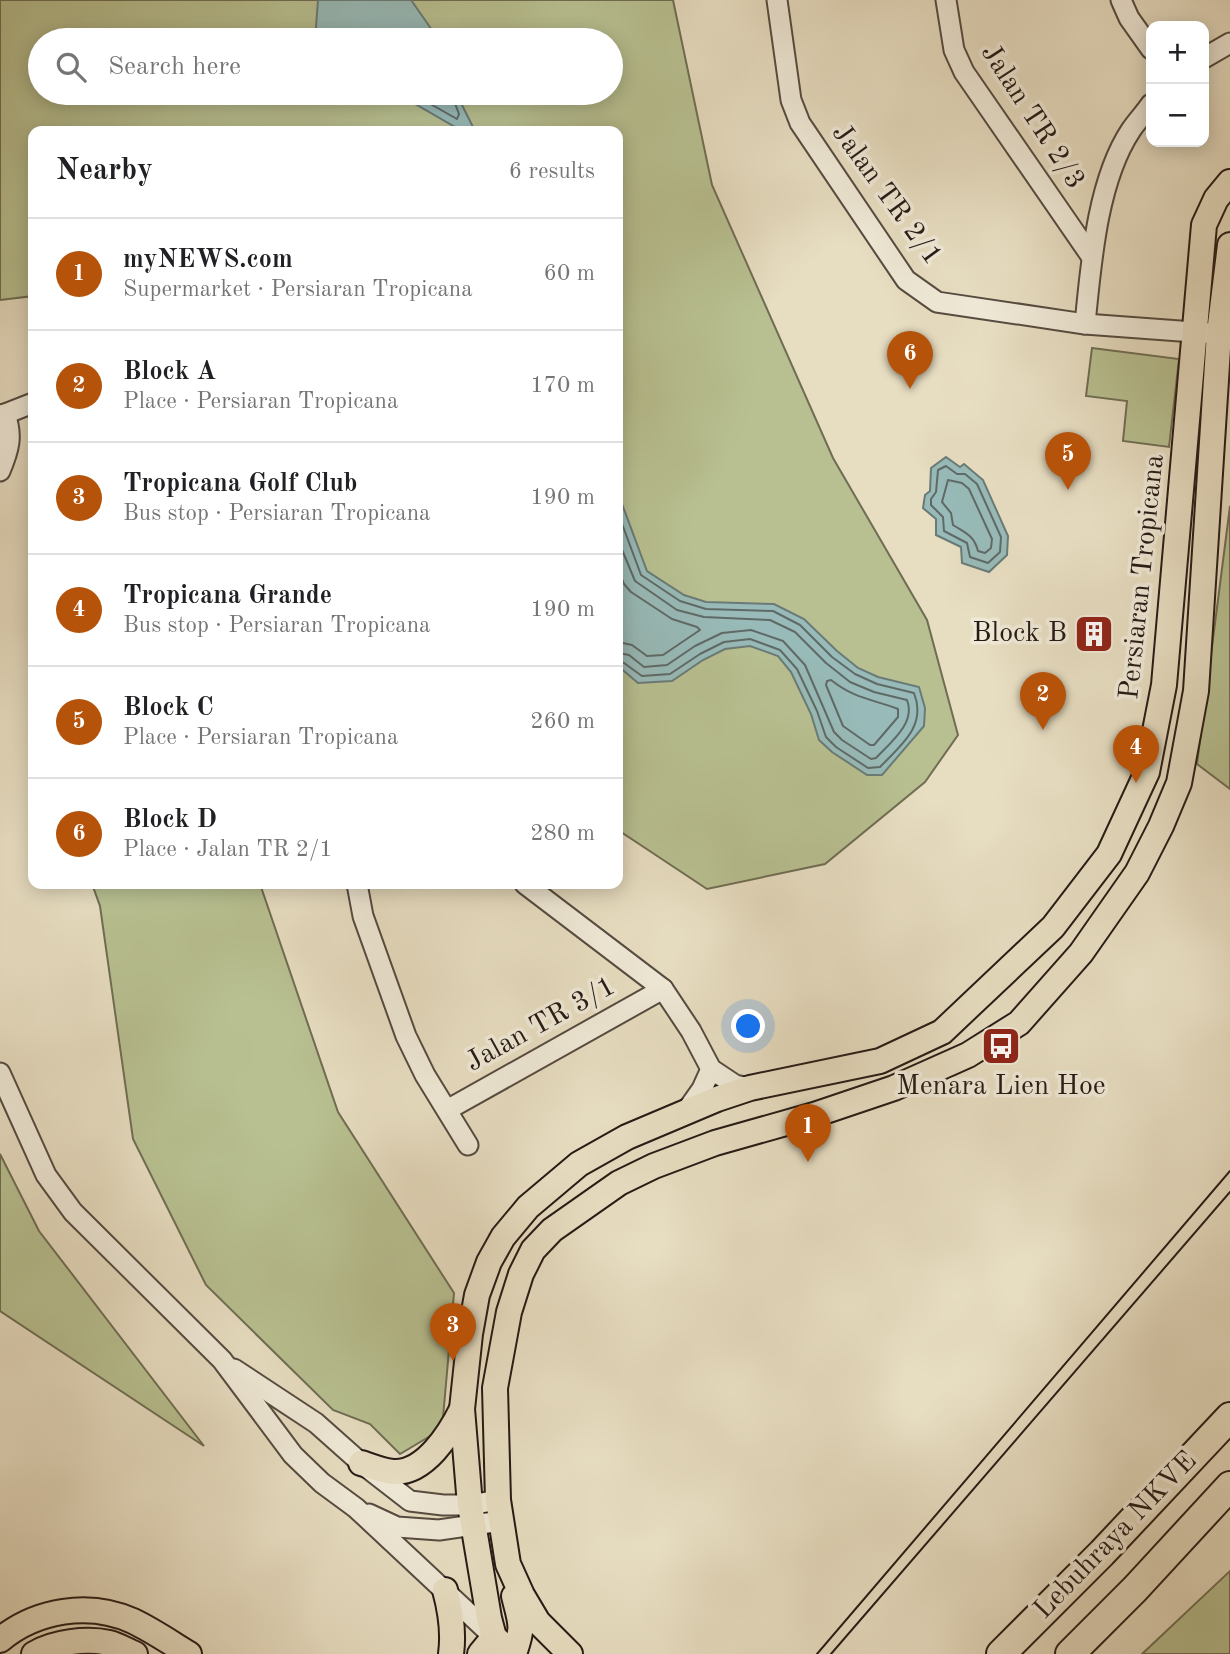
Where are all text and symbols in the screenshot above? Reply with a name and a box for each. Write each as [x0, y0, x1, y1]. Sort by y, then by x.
map controls [1146, 21, 1209, 147]
button: + [1146, 21, 1209, 84]
search box [28, 28, 623, 105]
street label: Jalan TR 2/3 [975, 40, 1089, 194]
icon: search [52, 48, 90, 86]
text: Search here [108, 54, 241, 80]
button: − [1146, 84, 1209, 147]
street label: Jalan TR 2/1 [826, 120, 946, 270]
text: Nearby [56, 156, 153, 186]
text: 6 results [509, 160, 595, 183]
text: myNEWS.com [123, 247, 293, 273]
text: 1 [72, 262, 86, 285]
text: 60 m [544, 262, 595, 285]
text: Supermarket · Persiaran Tropicana [123, 278, 473, 301]
pin: 6 [887, 331, 933, 389]
text: Block A [123, 359, 216, 385]
text: 2 [72, 374, 86, 397]
text: 170 m [530, 374, 595, 397]
text: Place · Persiaran Tropicana [123, 390, 398, 413]
pin: 5 [1045, 432, 1091, 490]
street label: Persiaran Tropicana [1116, 453, 1170, 701]
text: Tropicana Golf Club [123, 471, 358, 497]
text: 3 [72, 486, 86, 509]
text: 190 m [530, 486, 595, 509]
text: Bus stop · Persiaran Tropicana [123, 502, 430, 525]
text: Tropicana Grande [123, 583, 332, 609]
text: 4 [72, 598, 86, 621]
text: 190 m [530, 598, 595, 621]
building icon: Block B [1073, 613, 1115, 655]
text: Bus stop · Persiaran Tropicana [123, 614, 430, 637]
place label: Block B [972, 620, 1067, 648]
pin: 2 [1020, 672, 1066, 730]
text: Block C [123, 695, 214, 721]
text: 5 [72, 710, 86, 733]
text: 260 m [530, 710, 595, 733]
pin: 4 [1113, 725, 1159, 783]
text: Place · Persiaran Tropicana [123, 726, 398, 749]
text: Block D [123, 807, 217, 833]
text: 6 [72, 822, 86, 845]
text: 280 m [530, 822, 595, 845]
text: Place · Jalan TR 2/1 [123, 838, 333, 861]
street label: Jalan TR 3/1 [462, 972, 620, 1078]
your location [731, 1009, 765, 1043]
bus stop icon: Menara Lien Hoe [980, 1025, 1022, 1067]
place label: Menara Lien Hoe [896, 1073, 1106, 1101]
pin: 1 [785, 1104, 831, 1162]
pin: 3 [430, 1303, 476, 1361]
street label: Lebuhraya NKVE [1029, 1447, 1203, 1625]

